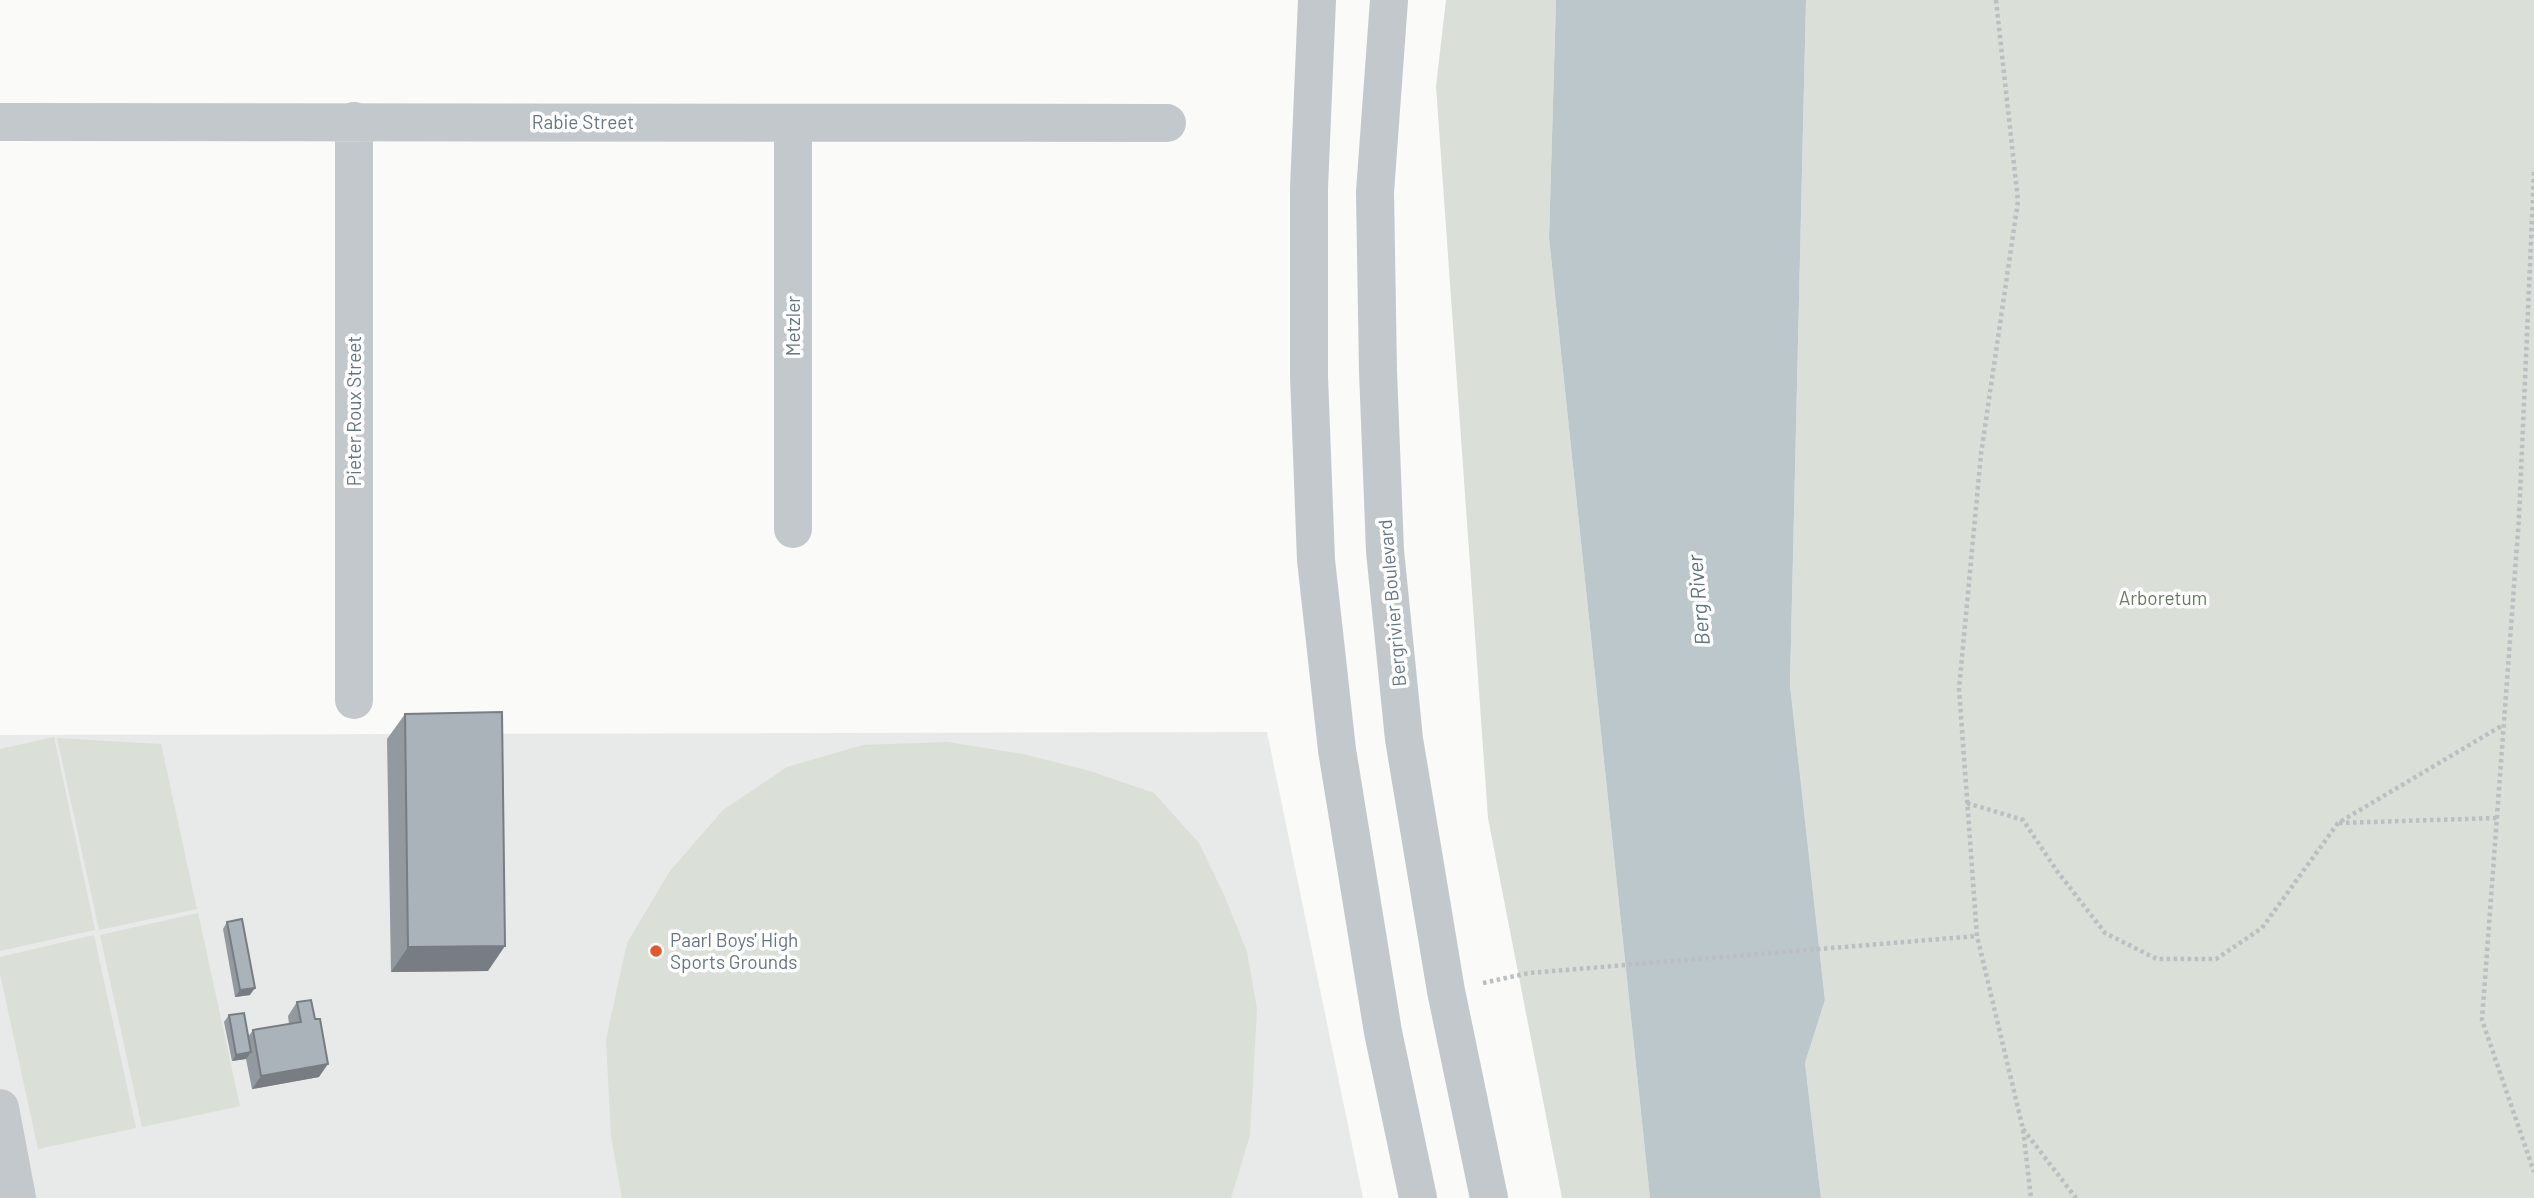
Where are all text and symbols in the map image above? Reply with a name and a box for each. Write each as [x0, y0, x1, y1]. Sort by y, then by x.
street label: Rabie Street [532, 110, 634, 133]
street label: Metzler [781, 296, 804, 356]
street label: Pieter Roux Street [342, 336, 365, 486]
street label: Bergrivier Boulevard [1373, 518, 1410, 688]
water label: Berg River [1681, 553, 1714, 647]
park label: Arboretum [2119, 586, 2207, 609]
place label: Paarl Boys' High Sports Grounds [670, 928, 798, 973]
marker: Paarl Boys' High Sports Grounds [648, 943, 664, 959]

